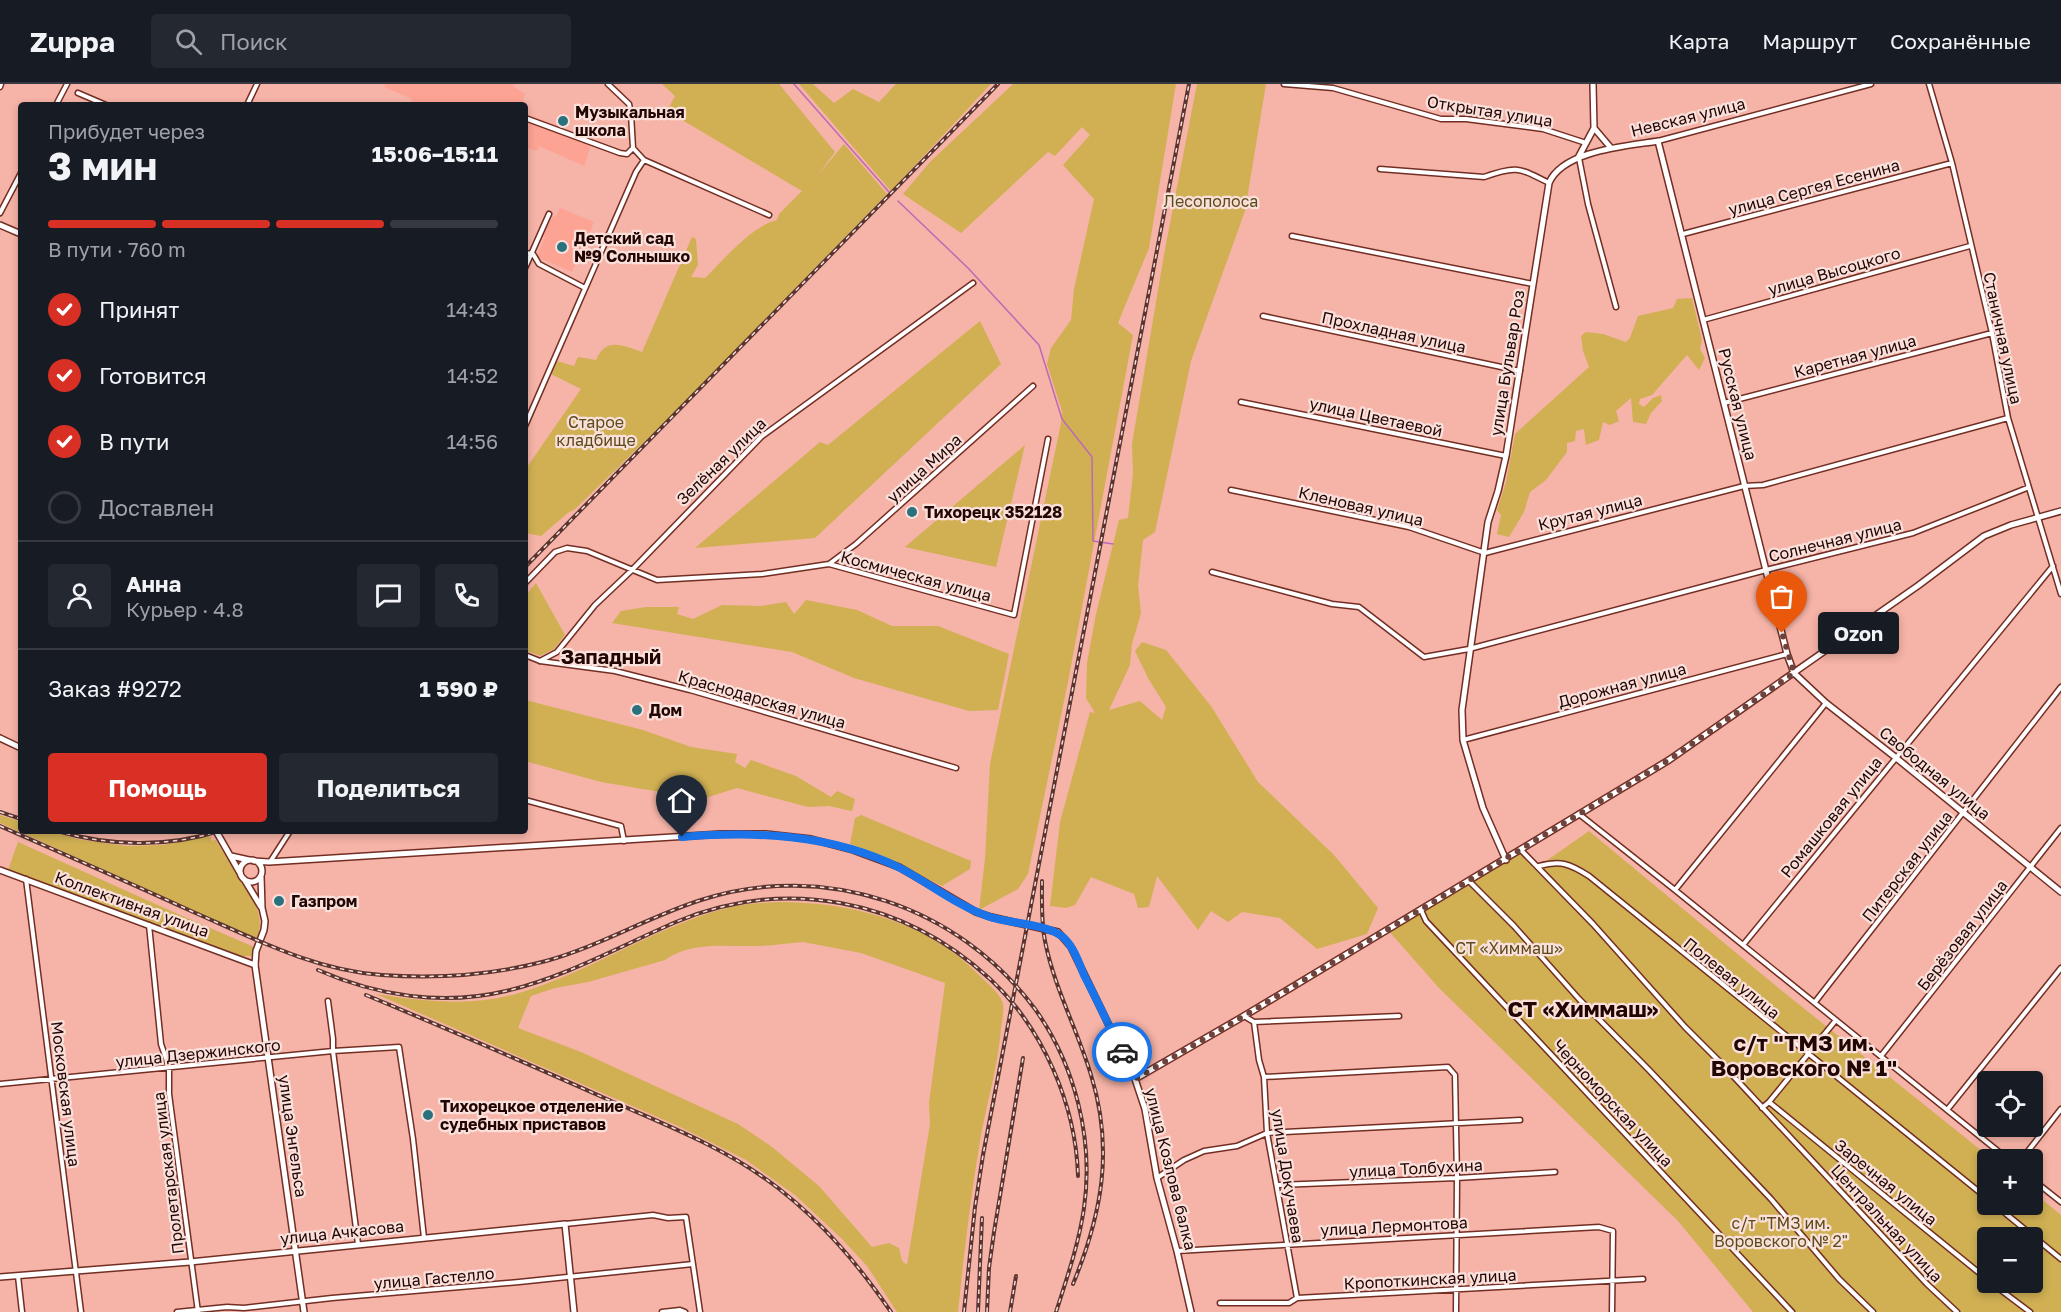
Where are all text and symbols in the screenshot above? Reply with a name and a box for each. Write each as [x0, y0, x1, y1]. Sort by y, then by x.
search box [151, 14, 571, 68]
text: Zuppa [30, 25, 115, 58]
icon: search [172, 25, 205, 58]
text: Поиск [220, 28, 288, 55]
text: Карта [1668, 28, 1729, 54]
text: Маршрут [1762, 28, 1857, 54]
text: Сохранённые [1890, 28, 2031, 54]
street label: Открытая улица [1426, 91, 1554, 131]
street label: Невская улица [1629, 93, 1747, 141]
place label: Музыкальная школа [575, 102, 685, 140]
marker: Музыкальная школа [556, 114, 570, 128]
text: Прибудет через [48, 119, 205, 143]
text: 15:06–15:11 [372, 140, 498, 167]
text: 3 мин [48, 142, 157, 189]
street label: улица Сергея Есенина [1726, 155, 1902, 219]
park label: Лесополоса [1164, 191, 1258, 211]
place label: Детский сад №9 Солнышко [574, 228, 691, 266]
text: В пути · 760 m [48, 237, 186, 261]
marker: Детский сад №9 Солнышко [555, 240, 569, 254]
street label: улица Высоцкого [1765, 243, 1903, 299]
street label: Станичная улица [1979, 270, 2027, 406]
street label: улица Бульвар Роз [1486, 289, 1528, 437]
icon: check [48, 293, 81, 326]
text: Принят [99, 296, 179, 323]
text: 14:43 [446, 297, 498, 321]
street label: Прохладная улица [1320, 307, 1468, 357]
street label: Каретная улица [1792, 330, 1918, 382]
street label: Русская улица [1714, 346, 1762, 462]
icon: check [48, 359, 81, 392]
text: Готовится [99, 362, 207, 389]
text: 14:52 [447, 363, 498, 387]
street label: улица Цветаевой [1308, 393, 1444, 441]
park label: Старое кладбище [556, 412, 636, 450]
street label: Зелёная улица [672, 413, 770, 509]
icon: check [48, 425, 81, 458]
text: В пути [99, 428, 169, 455]
text: 14:56 [446, 429, 498, 453]
street label: улица Мира [883, 429, 965, 507]
street label: Кленовая улица [1297, 482, 1425, 530]
street label: Крутая улица [1536, 489, 1644, 535]
text: Доставлен [99, 494, 214, 521]
place label: Тихорецк 352128 [924, 502, 1062, 522]
marker: Тихорецк 352128 [905, 505, 919, 519]
street label: Солнечная улица [1766, 514, 1904, 566]
street label: Космическая улица [838, 546, 994, 606]
button: person [48, 564, 111, 627]
button: chat [357, 564, 420, 627]
button: phone [435, 564, 498, 627]
text: Анна [126, 570, 181, 597]
pin [1756, 571, 1807, 633]
icon: bag [1765, 580, 1798, 613]
text: Курьер · 4.8 [126, 597, 244, 621]
callout: Ozon [1818, 612, 1899, 654]
text: Ozon [1834, 621, 1883, 645]
district label: Западный [561, 644, 661, 668]
street label: Дорожная улица [1556, 658, 1688, 712]
street label: Краснодарская улица [676, 665, 848, 733]
text: Заказ #9272 [48, 675, 182, 702]
text: 1 590 ₽ [419, 675, 498, 702]
place label: Дом [649, 700, 682, 720]
marker: Дом [630, 703, 644, 717]
street label: Свободная улица [1875, 722, 1995, 824]
street label: Ромашковая улица [1776, 752, 1886, 882]
button: Помощь [48, 753, 267, 822]
button: Поделиться [279, 753, 498, 822]
pin [656, 775, 707, 837]
icon: home [665, 784, 698, 817]
street label: Питерская улица [1857, 807, 1957, 925]
street label: Коллективная улица [52, 867, 212, 941]
street label: Берёзовая улица [1913, 876, 2011, 994]
place label: Газпром [291, 891, 357, 911]
marker: Газпром [272, 894, 286, 908]
street label: Полевая улица [1680, 933, 1784, 1023]
park label: СТ «Химмаш» [1455, 938, 1563, 958]
district label: СТ «Химмаш» [1508, 995, 1659, 1022]
street label: Московская улица [47, 1020, 85, 1168]
courier [1092, 1022, 1152, 1082]
district label: с/т "ТМЗ им. Воровского № 1" [1711, 1029, 1897, 1081]
street label: улица Дзержинского [114, 1034, 282, 1072]
street label: Черноморская улица [1549, 1035, 1677, 1171]
icon: car [1106, 1036, 1139, 1069]
map controls [1977, 1071, 2043, 1293]
button: locate [1977, 1071, 2043, 1137]
street label: улица Энгельса [275, 1073, 311, 1199]
street label: улица Козлова балка [1141, 1086, 1201, 1252]
street label: Пролетарская улица [148, 1091, 188, 1255]
place label: Тихорецкое отделение судебных приставов [440, 1096, 624, 1134]
street label: улица Докучаева [1268, 1107, 1308, 1245]
marker: Тихорецкое отделение судебных приставов [421, 1108, 435, 1122]
street label: Заречная улица [1831, 1135, 1941, 1229]
button: + [1977, 1149, 2043, 1215]
street label: улица Толбухина [1349, 1155, 1483, 1181]
street label: Центральная улица [1827, 1160, 1947, 1286]
street label: улица Лермонтова [1320, 1212, 1468, 1240]
park label: с/т "ТМЗ им. Воровского № 2" [1714, 1213, 1848, 1251]
street label: улица Ачкасова [279, 1216, 405, 1248]
button: − [1977, 1227, 2043, 1293]
street label: улица Гастелло [373, 1263, 495, 1293]
street label: Кропоткинская улица [1343, 1264, 1517, 1294]

